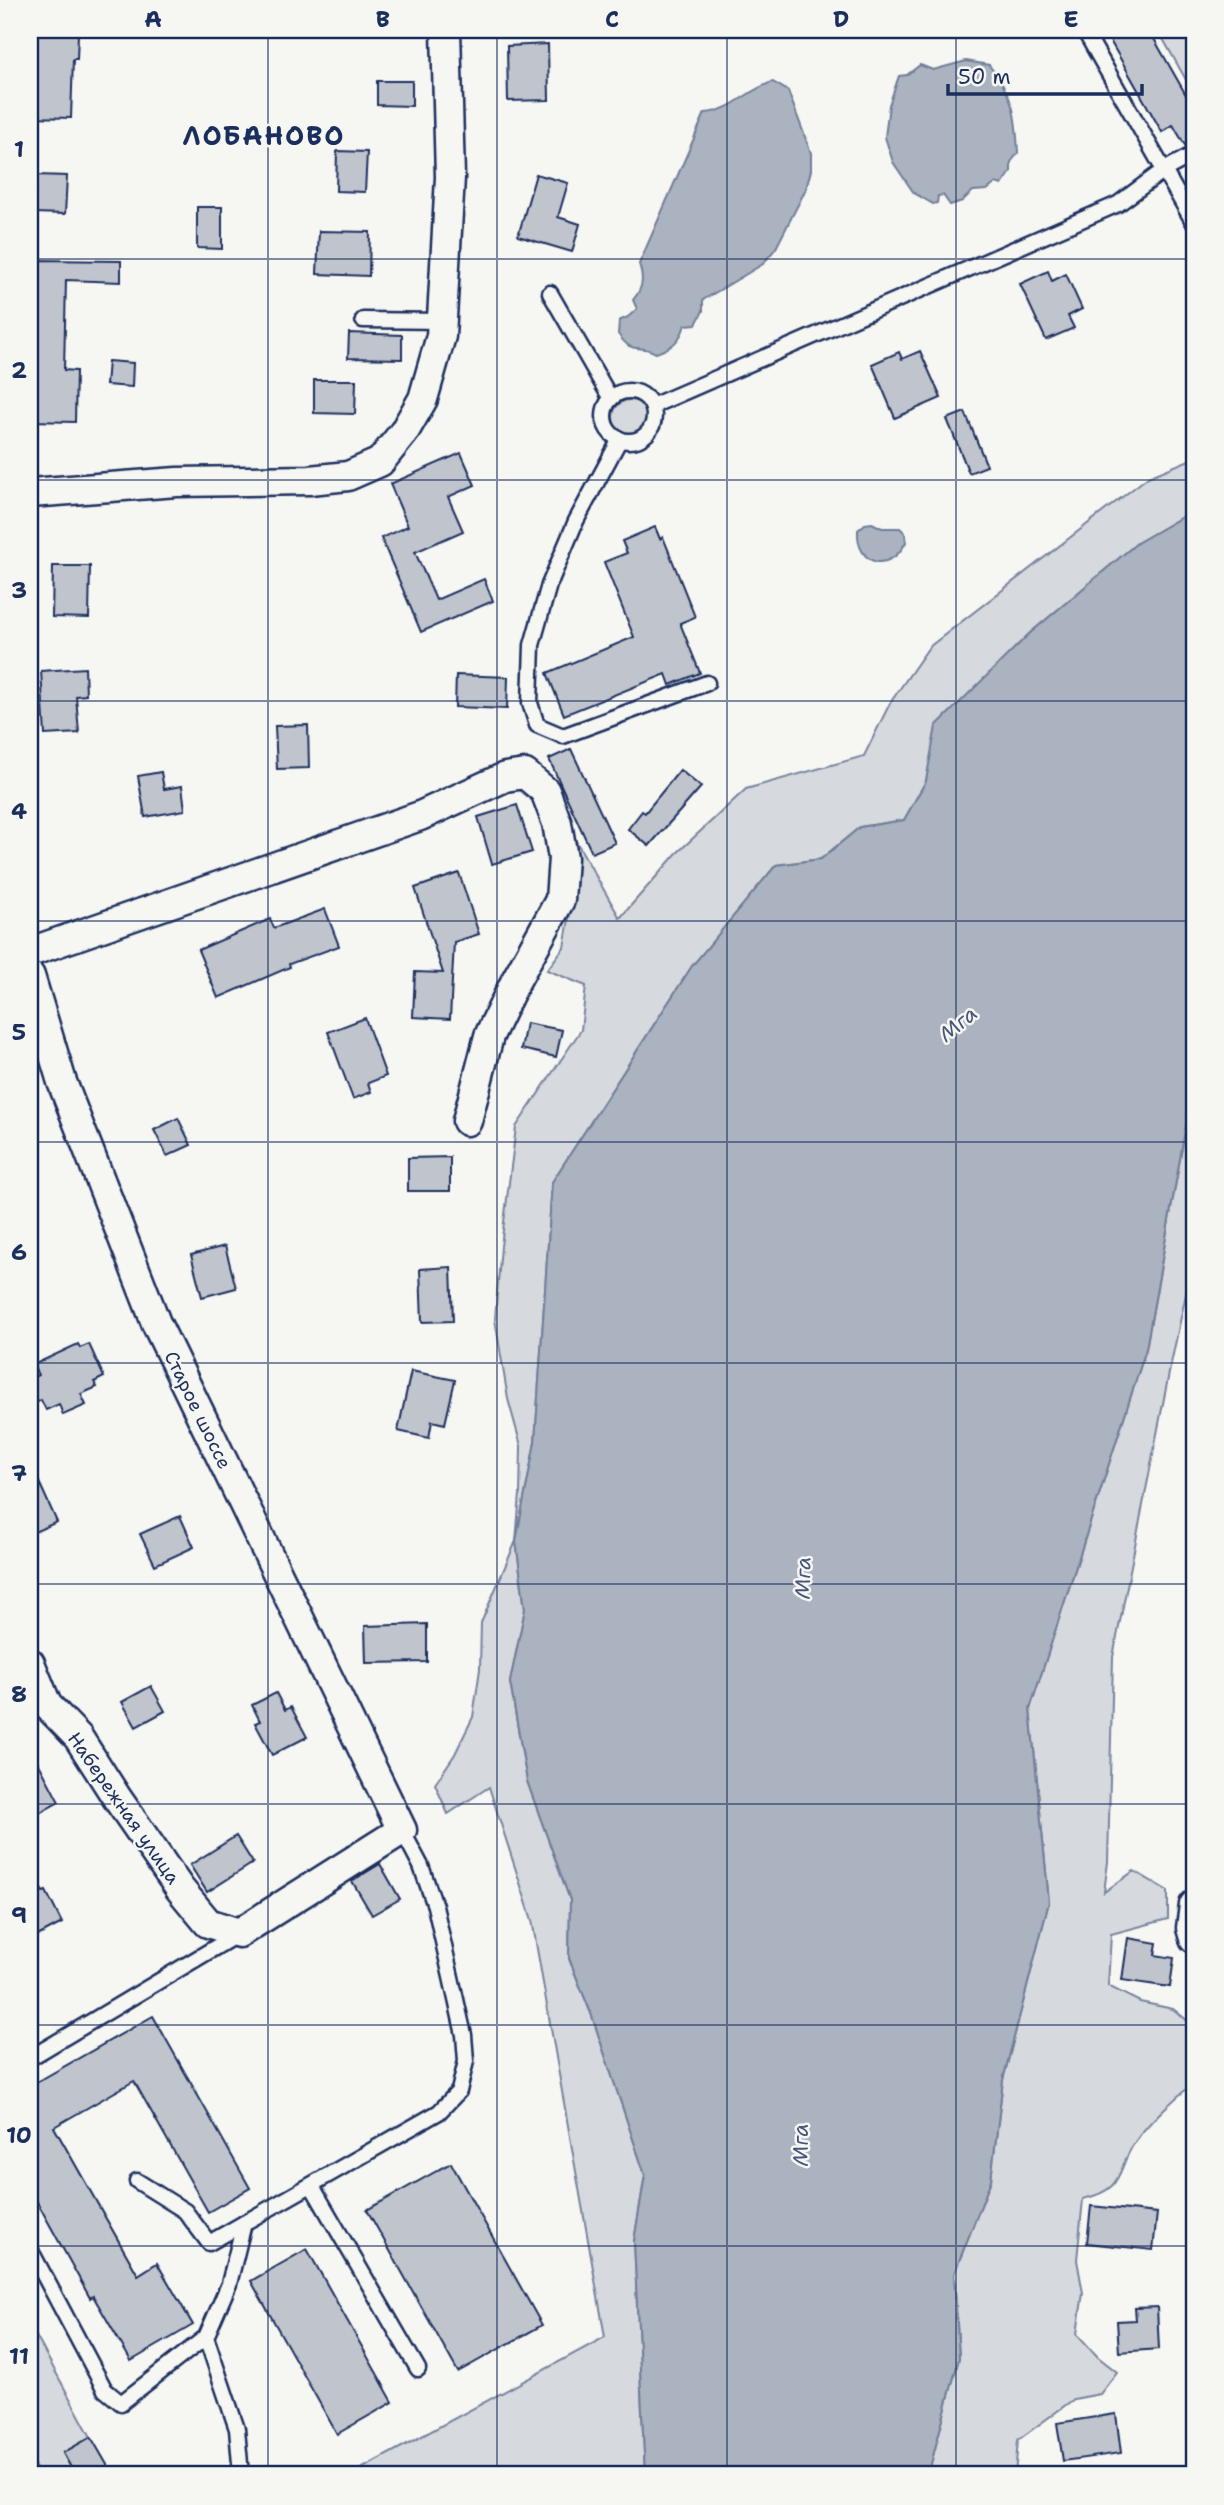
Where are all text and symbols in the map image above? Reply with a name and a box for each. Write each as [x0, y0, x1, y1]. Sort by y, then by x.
text: A [144, 4, 162, 34]
text: B [376, 4, 390, 34]
text: C [605, 4, 619, 34]
text: D [833, 4, 849, 34]
text: E [1063, 4, 1079, 34]
scale bar [948, 52, 1142, 96]
text: 50 m [958, 63, 1011, 91]
district label: ЛОБАНОВО [182, 118, 346, 153]
text: 1 [14, 134, 24, 164]
text: 2 [11, 355, 27, 385]
text: 3 [11, 575, 27, 605]
text: 4 [11, 796, 27, 826]
water label: Мга [933, 1000, 983, 1048]
text: 5 [12, 1017, 26, 1047]
text: 6 [11, 1237, 27, 1267]
street label: Старое шоссе [159, 1347, 237, 1473]
text: 7 [11, 1458, 27, 1488]
water label: Мга [789, 1557, 817, 1599]
text: 8 [11, 1679, 27, 1709]
street label: Набережная улица [62, 1727, 186, 1889]
text: 9 [11, 1900, 27, 1930]
text: 10 [6, 2120, 32, 2150]
water label: Мга [787, 2124, 815, 2166]
text: 11 [9, 2341, 29, 2371]

